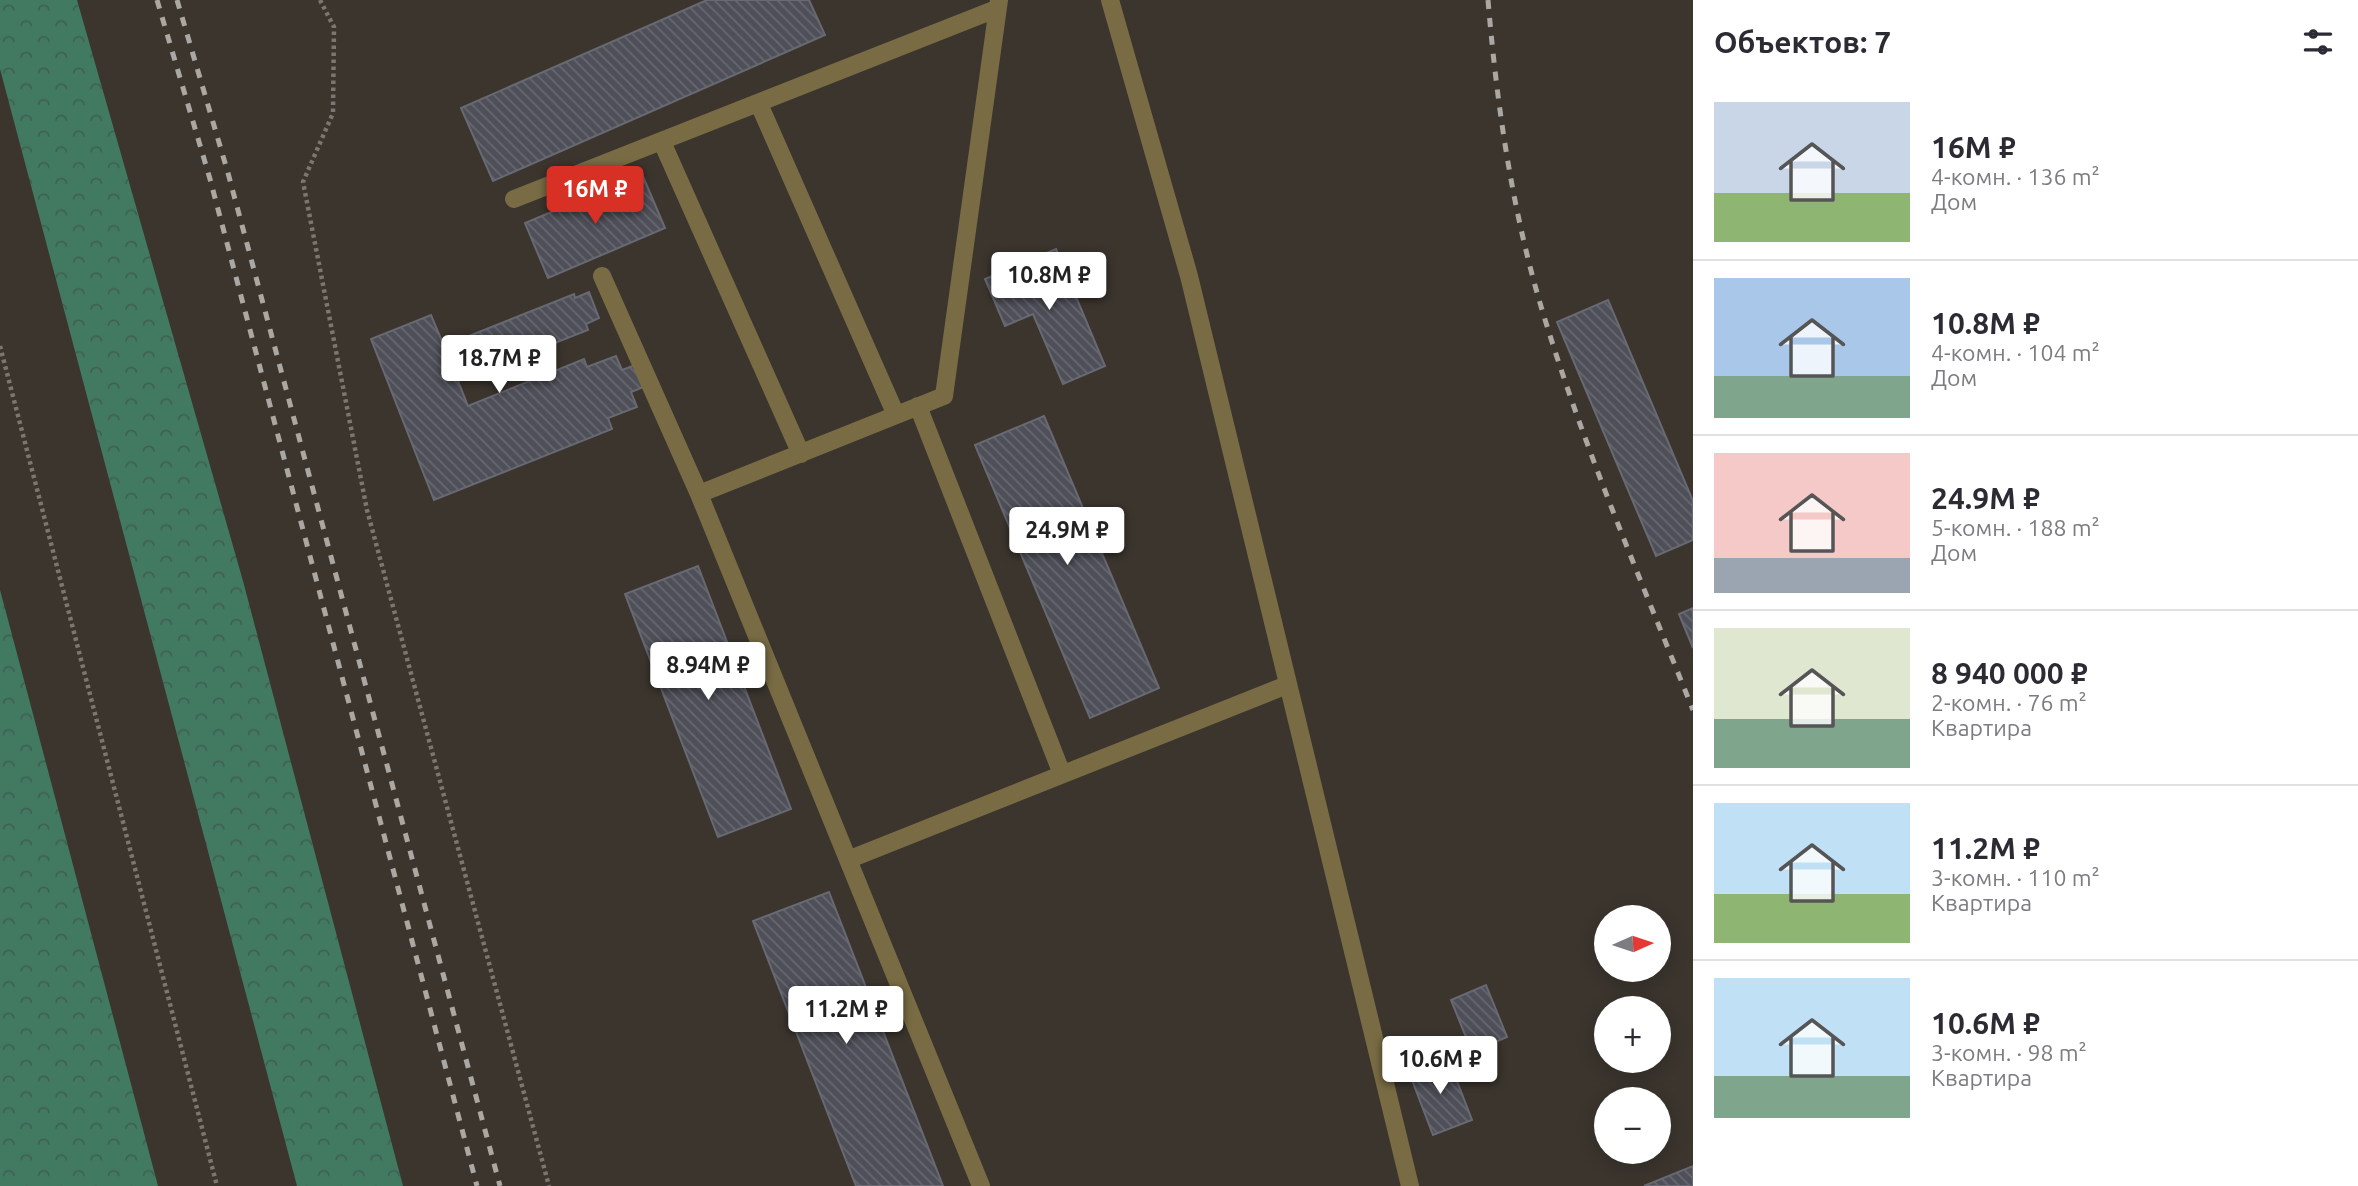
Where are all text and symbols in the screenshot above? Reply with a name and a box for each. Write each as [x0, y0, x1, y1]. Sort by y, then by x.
icon: filters [2299, 23, 2337, 61]
text: Объектов: 7 [1714, 25, 1891, 59]
icon: home [1770, 130, 1854, 214]
text: 16M ₽ [1931, 130, 2016, 164]
text: 4-комн. · 136 m² [1931, 164, 2100, 189]
pin: 16M ₽ [546, 166, 644, 226]
text: 16M ₽ [563, 176, 627, 201]
text: Дом [1931, 189, 1977, 214]
pin: 10.8M ₽ [984, 252, 1114, 312]
text: 10.8M ₽ [1007, 262, 1091, 287]
icon: home [1770, 306, 1854, 390]
text: 10.8M ₽ [1931, 306, 2040, 340]
pin: 18.7M ₽ [434, 336, 564, 395]
text: 4-комн. · 104 m² [1931, 340, 2100, 365]
text: 18.7M ₽ [457, 345, 541, 370]
text: Дом [1931, 365, 1977, 390]
icon: home [1770, 481, 1854, 565]
text: 24.9M ₽ [1931, 481, 2040, 515]
pin: 24.9M ₽ [1002, 508, 1132, 567]
text: 5-комн. · 188 m² [1931, 515, 2100, 540]
text: 24.9M ₽ [1025, 517, 1109, 542]
text: Дом [1931, 540, 1977, 565]
pin: 8.94M ₽ [643, 642, 773, 702]
text: 8.94M ₽ [666, 652, 750, 677]
icon: home [1770, 656, 1854, 740]
text: 8 940 000 ₽ [1931, 656, 2088, 690]
text: 2-комн. · 76 m² [1931, 690, 2087, 715]
text: Квартира [1931, 715, 2032, 740]
icon: home [1770, 831, 1854, 915]
text: 11.2M ₽ [1931, 831, 2040, 865]
text: 3-комн. · 110 m² [1931, 865, 2100, 890]
text: Квартира [1931, 890, 2032, 915]
north arrow [1594, 905, 1671, 982]
map controls [1594, 905, 1671, 1164]
pin: 11.2M ₽ [781, 986, 911, 1046]
text: 11.2M ₽ [804, 996, 888, 1021]
button: + [1594, 996, 1671, 1073]
icon: home [1770, 1006, 1854, 1090]
text: 10.6M ₽ [1931, 1006, 2040, 1040]
pin: 10.6M ₽ [1375, 1036, 1505, 1096]
text: 3-комн. · 98 m² [1931, 1040, 2087, 1065]
text: 10.6M ₽ [1398, 1046, 1482, 1071]
text: Квартира [1931, 1065, 2032, 1090]
button: − [1594, 1087, 1671, 1164]

